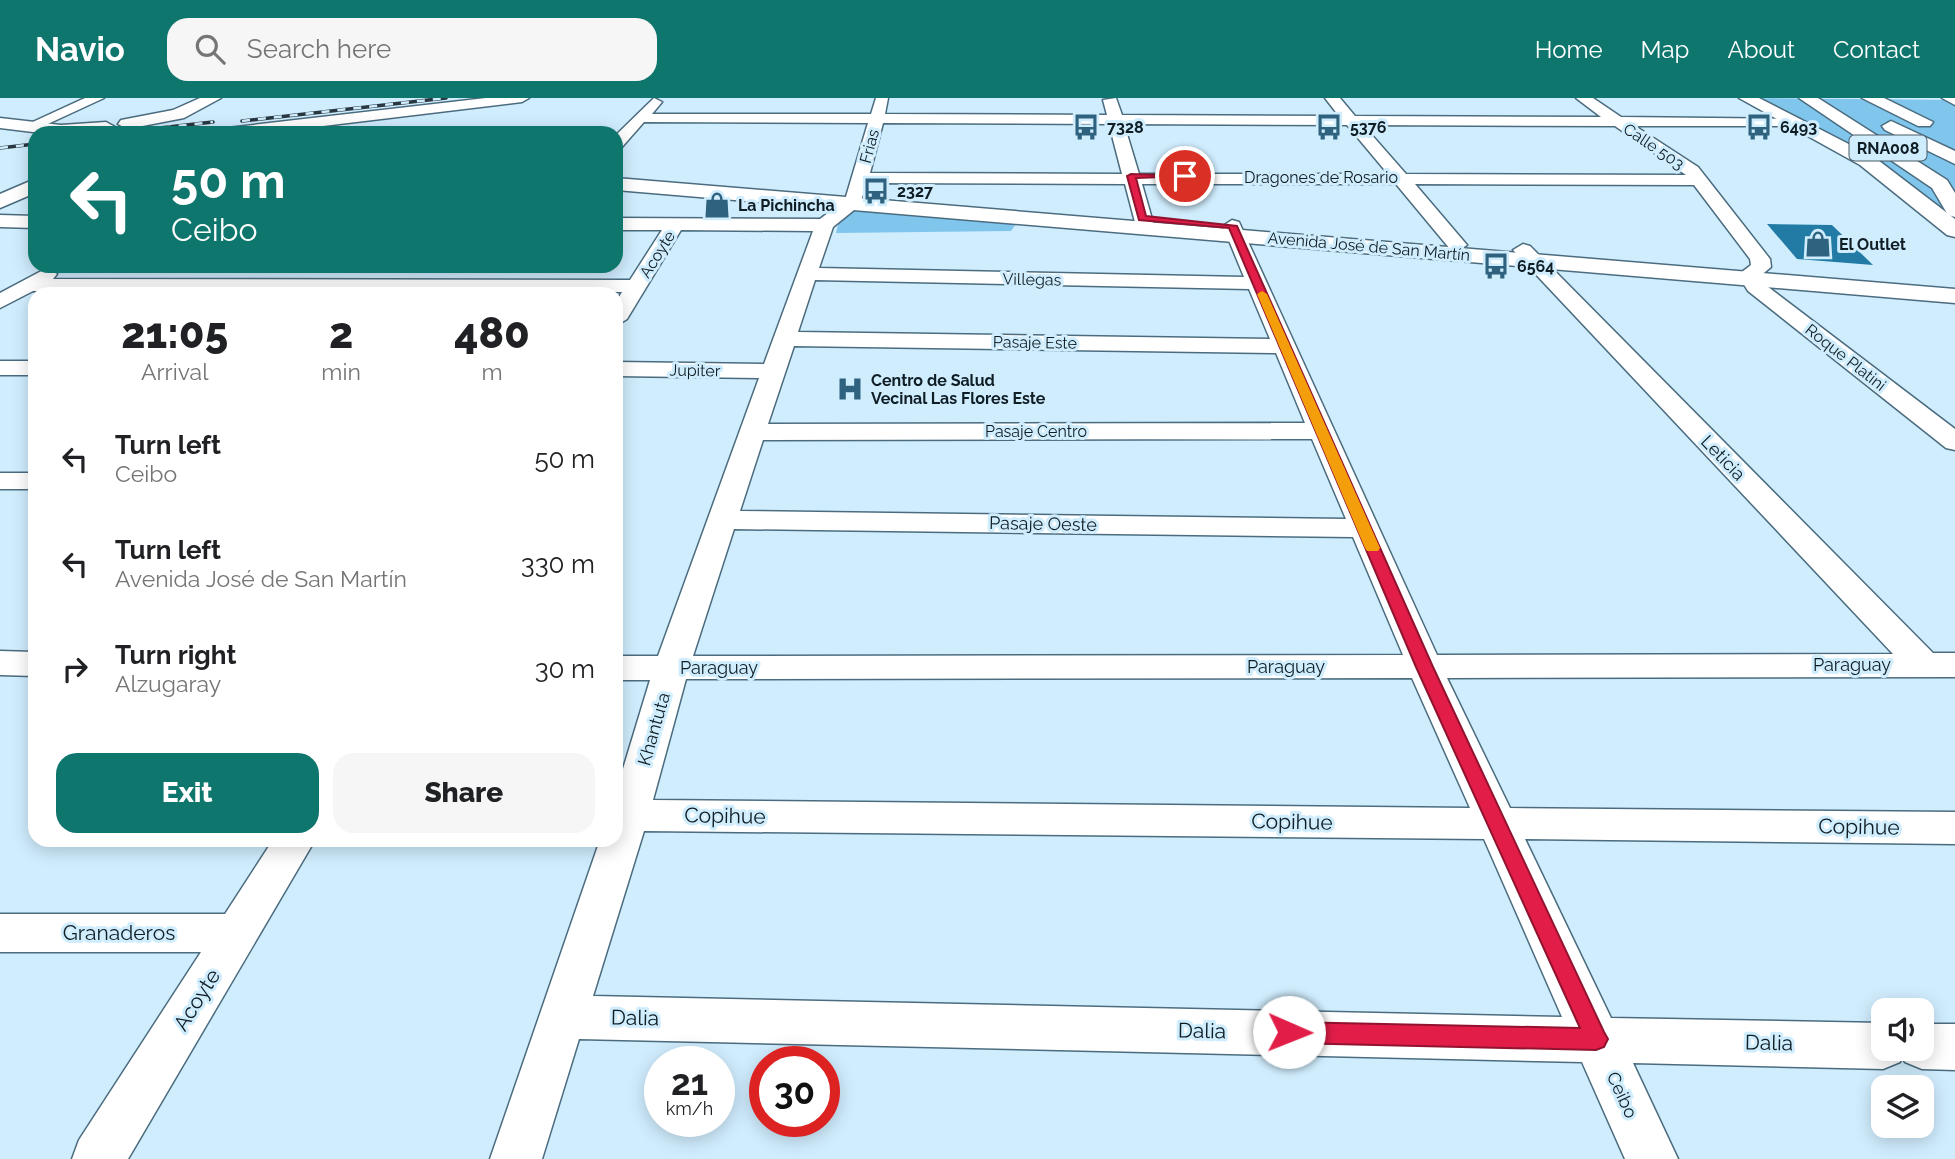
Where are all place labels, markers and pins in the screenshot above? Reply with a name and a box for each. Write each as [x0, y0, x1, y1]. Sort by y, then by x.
bus stop icon: 7328 [1071, 112, 1101, 142]
bus stop icon: 5376 [1314, 112, 1344, 142]
bus stop icon: 6493 [1744, 112, 1774, 142]
place label: 7328 [1107, 118, 1144, 137]
place label: 5376 [1350, 118, 1387, 137]
place label: 6493 [1780, 118, 1817, 137]
pin [1155, 146, 1215, 206]
bus stop icon: 2327 [861, 176, 891, 206]
place label: 2327 [897, 182, 933, 201]
shop icon: La Pichincha [702, 190, 732, 220]
place label: La Pichincha [738, 196, 835, 215]
shop icon: El Outlet [1803, 229, 1833, 259]
place label: El Outlet [1839, 235, 1906, 254]
bus stop icon: 6564 [1481, 251, 1511, 281]
place label: 6564 [1517, 257, 1554, 276]
place label: Centro de Salud Vecinal Las Flores Este [871, 371, 1046, 408]
hospital icon: Centro de Salud Vecinal Las Flores Este [835, 374, 865, 404]

